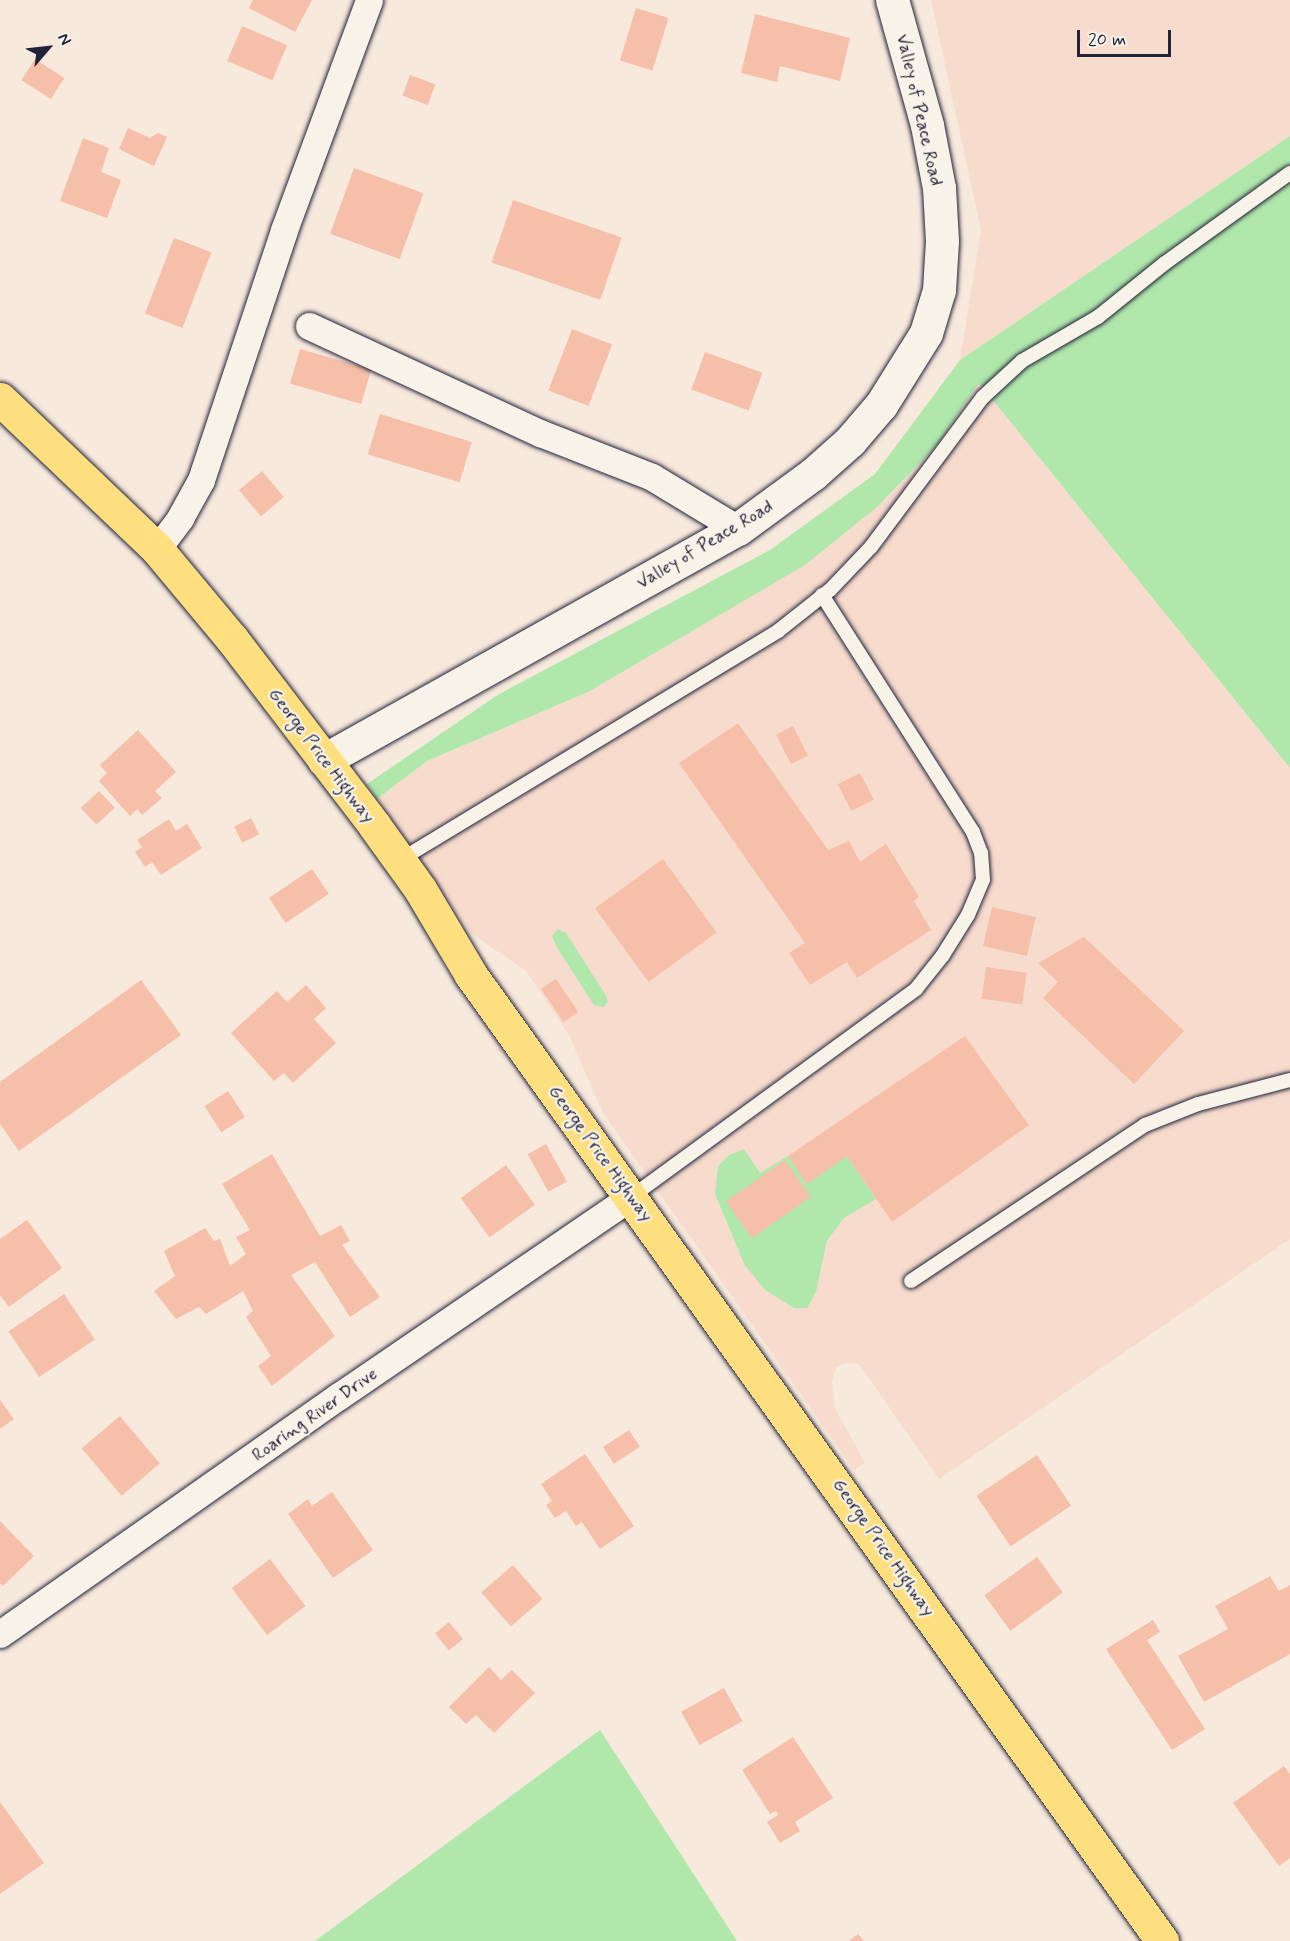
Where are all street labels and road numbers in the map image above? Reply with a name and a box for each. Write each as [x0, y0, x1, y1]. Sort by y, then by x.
street label: Valley of Peace Road [891, 32, 947, 188]
street label: Valley of Peace Road [633, 496, 777, 594]
street label: George Price Highway [263, 684, 379, 828]
street label: George Price Highway [543, 1082, 657, 1226]
street label: Roaring River Drive [248, 1363, 382, 1467]
street label: George Price Highway [827, 1475, 939, 1621]

